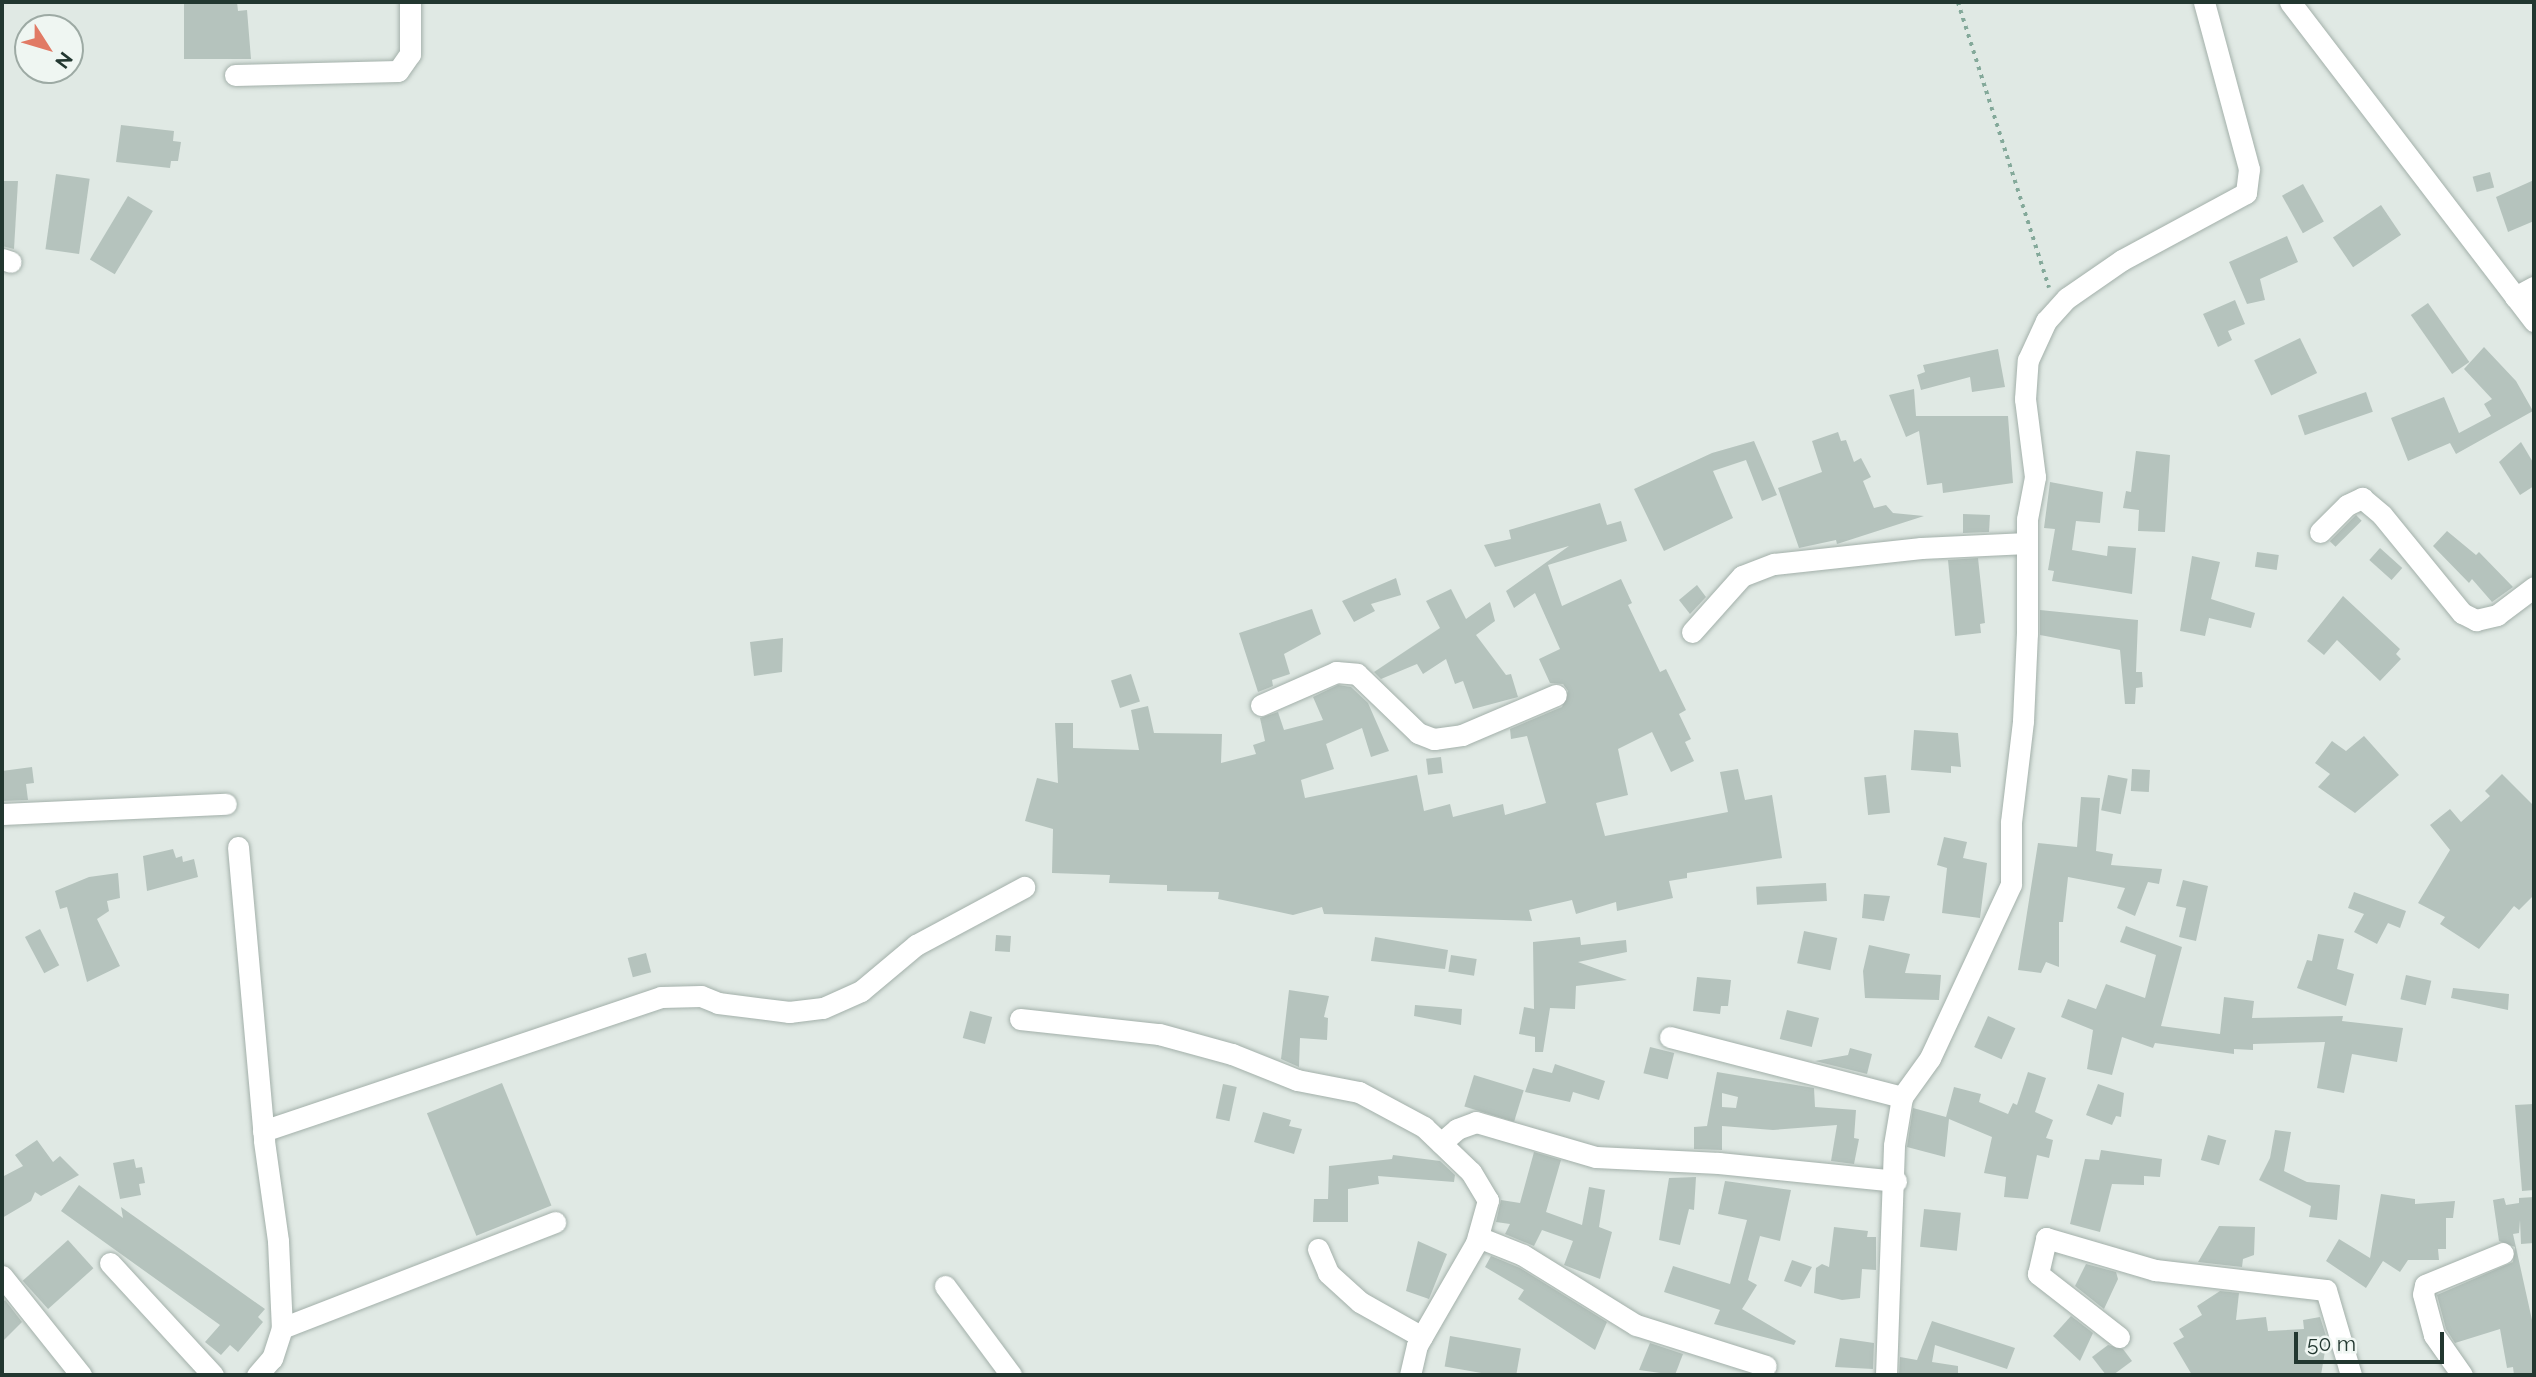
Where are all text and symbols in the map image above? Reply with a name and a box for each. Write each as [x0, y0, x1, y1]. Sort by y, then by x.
north arrow [14, 14, 84, 84]
text: N [51, 48, 77, 73]
scale bar [2298, 1318, 2448, 1362]
text: 50 m [2307, 1331, 2356, 1356]

